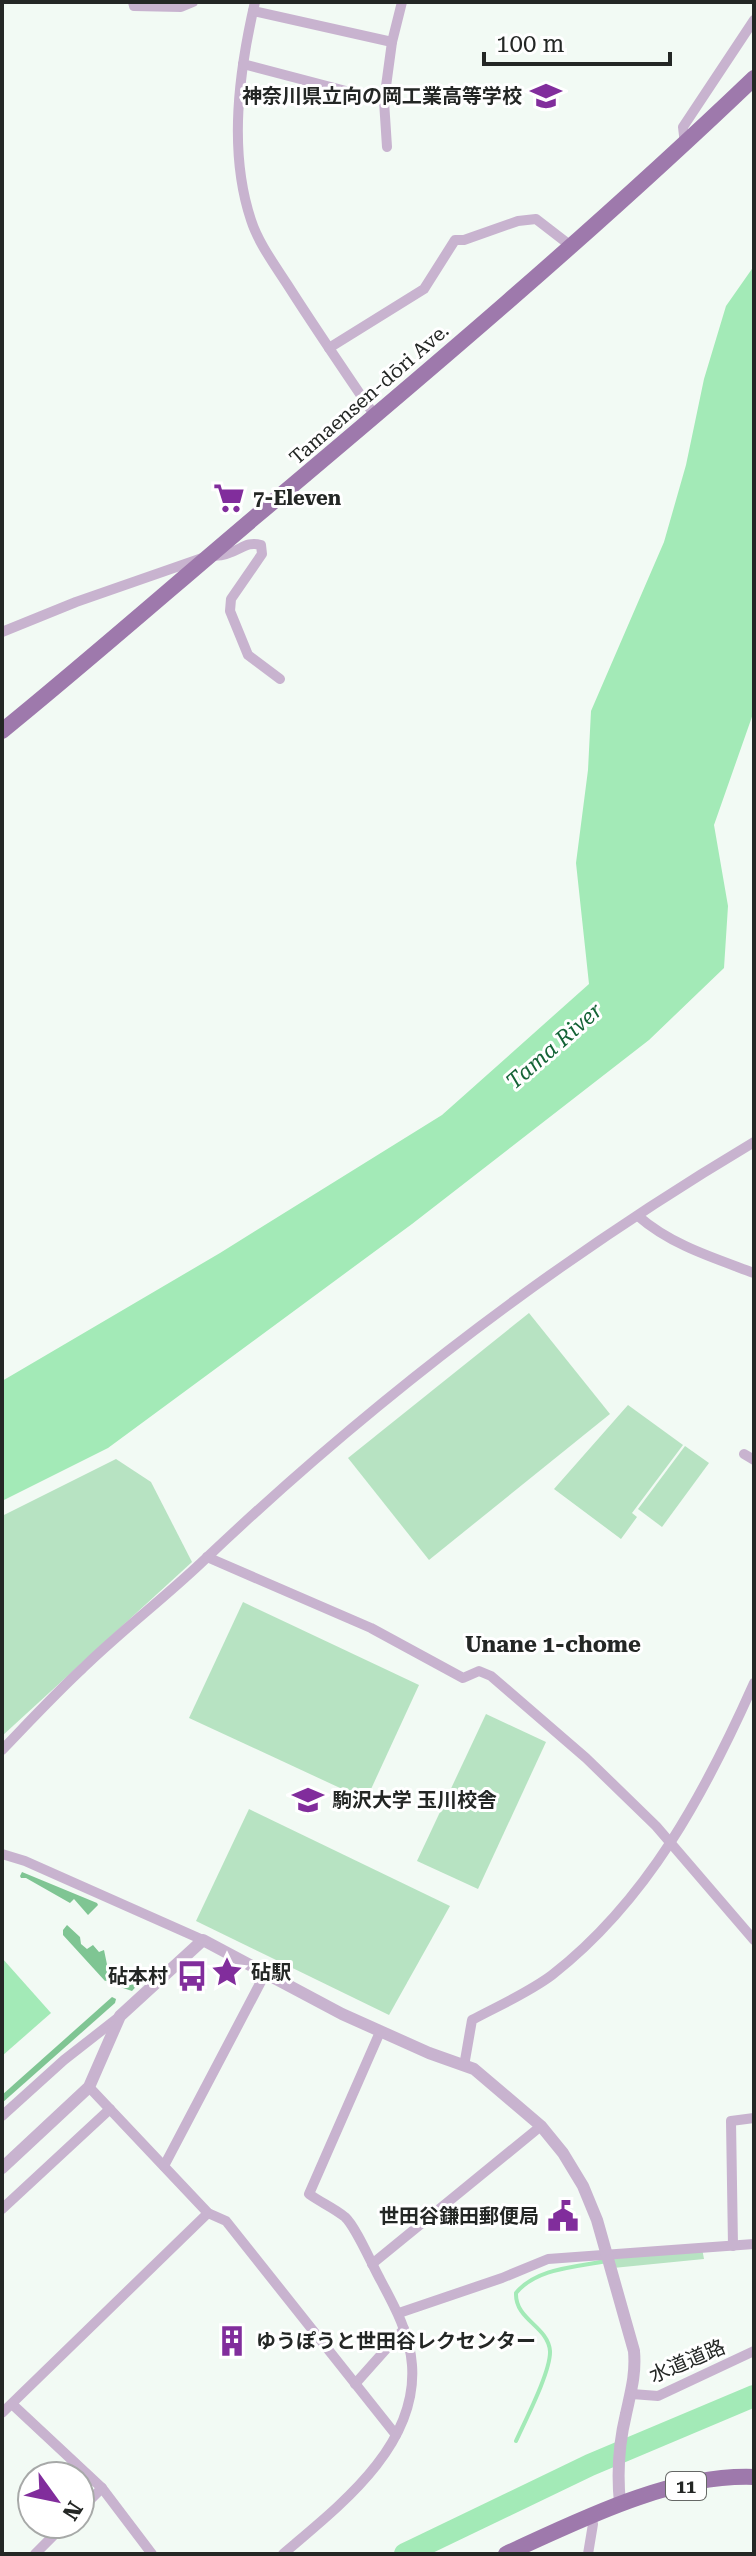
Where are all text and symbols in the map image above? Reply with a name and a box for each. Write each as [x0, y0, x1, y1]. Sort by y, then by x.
scale bar [484, 16, 670, 66]
text: 100 m [496, 30, 564, 58]
school or university icon: 神奈川県立向の岡工業高等学校 [529, 79, 563, 113]
place label: 神奈川県立向の岡工業高等学校 [242, 84, 522, 108]
street label: Tamaensen-dōri Ave. [285, 318, 453, 470]
supermarket icon: 7-Eleven [212, 481, 246, 515]
place label: 7-Eleven [253, 486, 342, 510]
water label: Tama River [501, 998, 607, 1094]
district label: Unane 1-chome [465, 1632, 641, 1657]
school or university icon: 駒沢大学 玉川校舎 [291, 1783, 325, 1817]
place label: 駒沢大学 玉川校舎 [332, 1788, 497, 1812]
place icon: 砧駅 [210, 1955, 244, 1989]
bus stop icon: 砧本村 [175, 1959, 209, 1993]
place label: 砧駅 [251, 1960, 291, 1984]
place label: 砧本村 [108, 1964, 168, 1988]
public building icon: 世田谷鎌田郵便局 [546, 2199, 580, 2233]
place label: 世田谷鎌田郵便局 [379, 2204, 539, 2228]
building icon: ゆうぽうと世田谷レクセンター [215, 2324, 249, 2358]
place label: ゆうぽうと世田谷レクセンター [256, 2329, 536, 2353]
street label: 水道道路 [645, 2334, 729, 2388]
north arrow [16, 2460, 96, 2540]
road number: 11 [666, 2472, 706, 2500]
text: N [57, 2497, 87, 2525]

